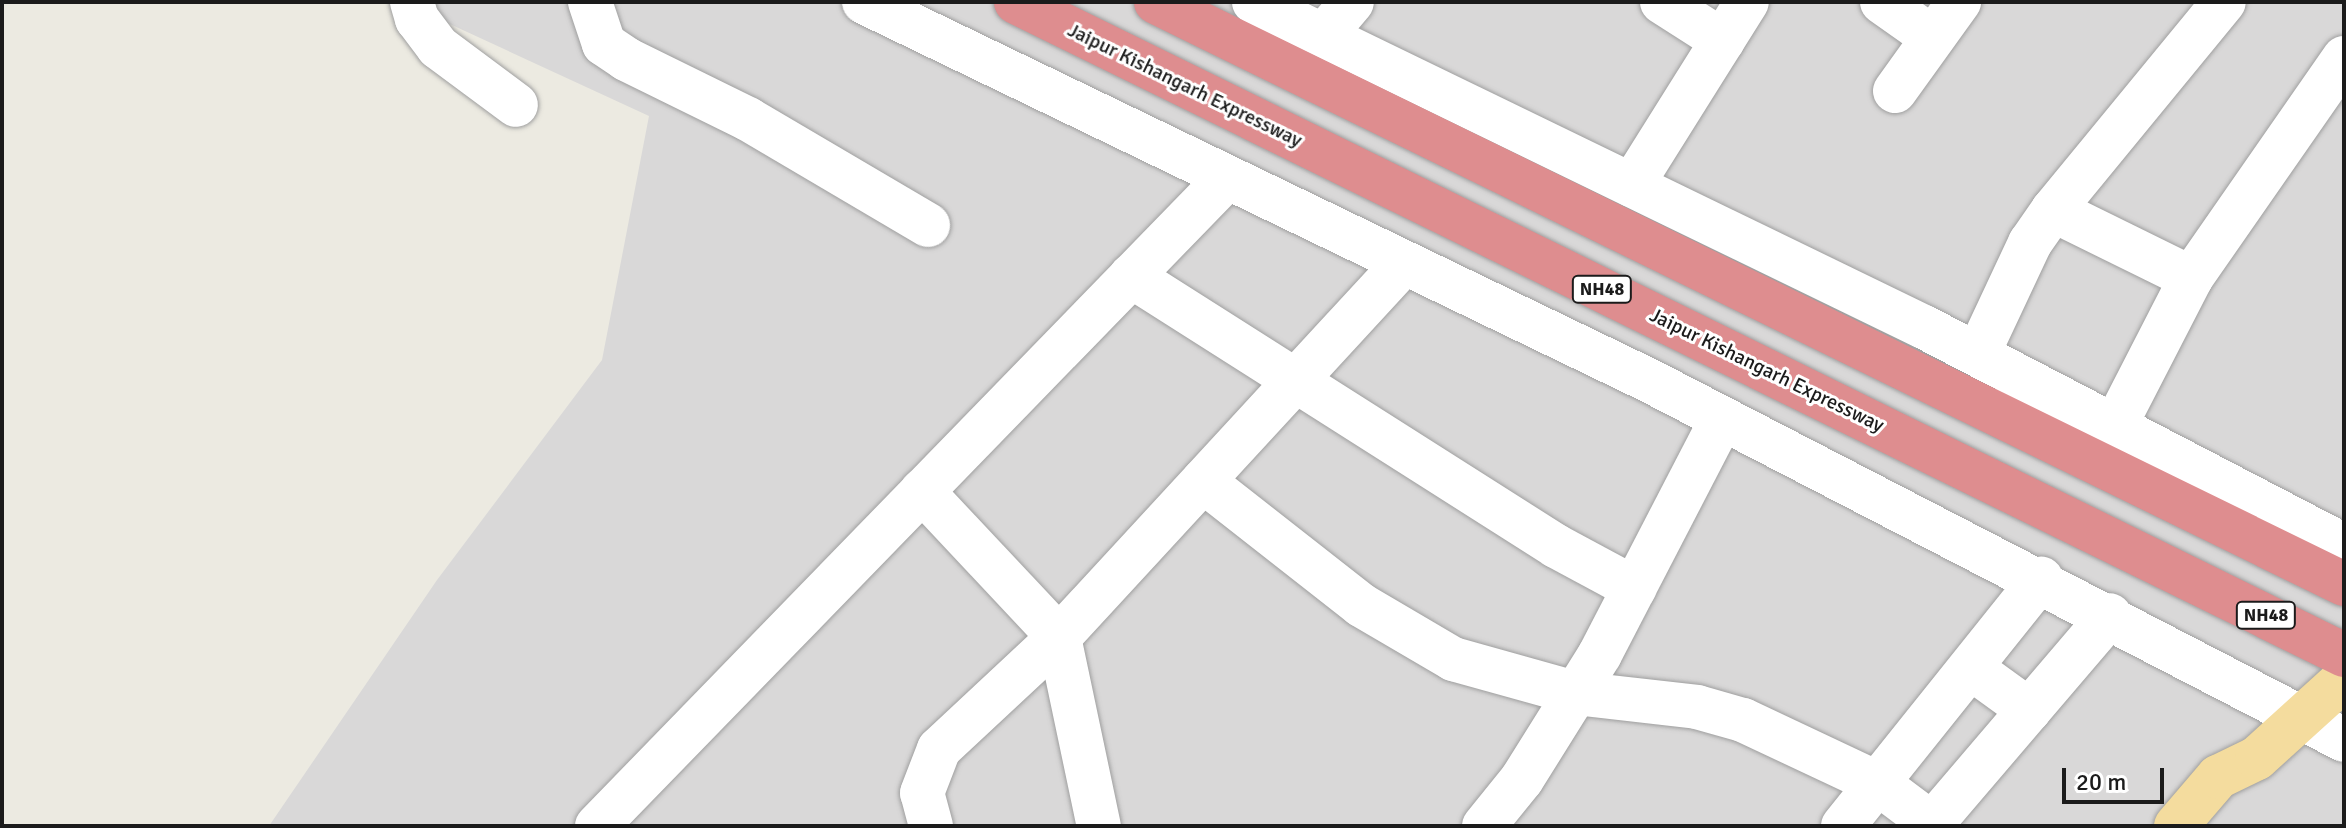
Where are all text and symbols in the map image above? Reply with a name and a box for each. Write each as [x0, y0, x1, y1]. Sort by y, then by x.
street label: Jaipur Kishangarh Expressway [1064, 18, 1306, 152]
road number: NH48 [1570, 275, 1634, 303]
street label: Jaipur Kishangarh Expressway [1646, 303, 1888, 437]
road number: NH48 [2234, 601, 2298, 629]
scale bar [2066, 752, 2168, 802]
text: 20 m [2076, 767, 2126, 797]

